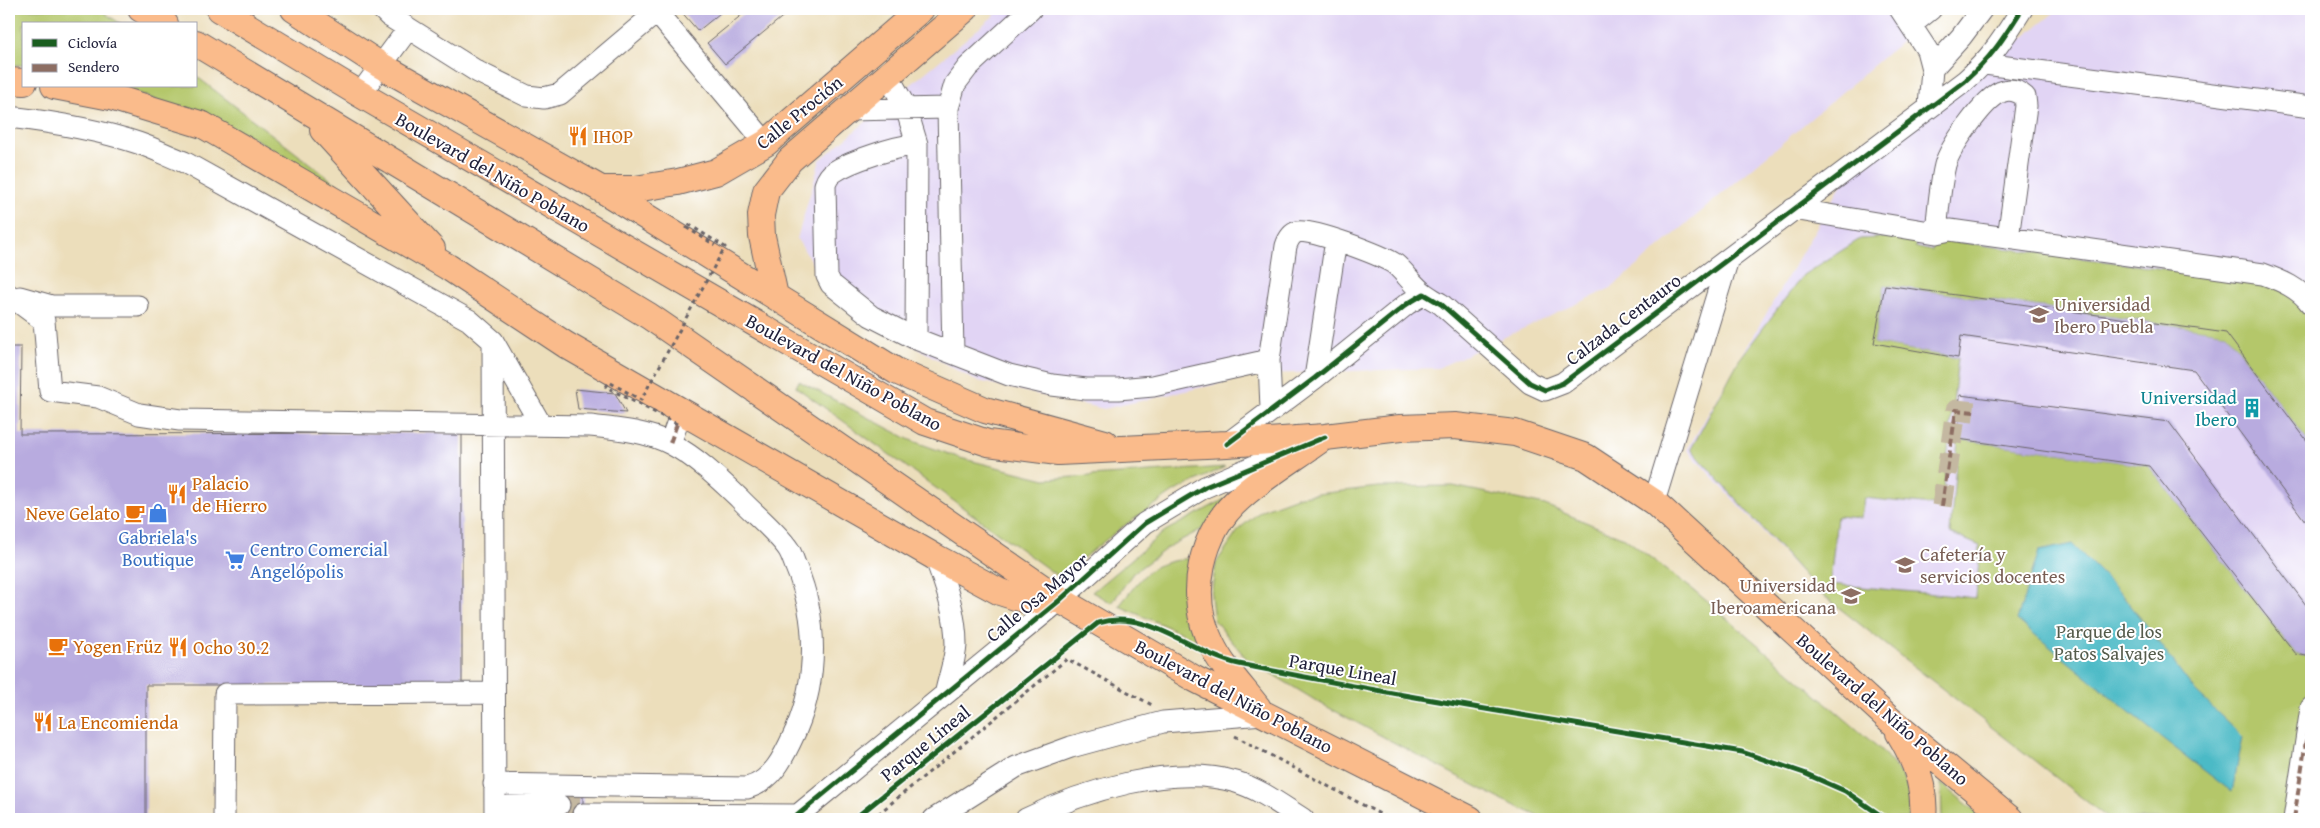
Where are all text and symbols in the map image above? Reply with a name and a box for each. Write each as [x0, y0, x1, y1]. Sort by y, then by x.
legend [22, 22, 198, 88]
text: Ciclovía [68, 32, 117, 53]
text: Sendero [68, 56, 120, 77]
street label: Calle Proción [750, 68, 849, 156]
street label: Boulevard del Niño Poblano [391, 105, 595, 239]
place label: IHOP [593, 122, 633, 150]
restaurant icon: IHOP [567, 125, 589, 147]
street label: Calzada Centauro [1559, 266, 1687, 372]
place label: Universidad Ibero Puebla [2054, 290, 2154, 340]
school or university icon: Universidad Ibero Puebla [2028, 304, 2050, 326]
street label: Boulevard del Niño Poblano [741, 306, 947, 438]
place label: Universidad Ibero [2141, 383, 2238, 433]
building icon: Universidad Ibero [2241, 397, 2263, 419]
place label: Palacio de Hierro [192, 469, 267, 519]
restaurant icon: Palacio de Hierro [166, 483, 188, 505]
place label: Neve Gelato [26, 499, 120, 527]
cafe icon: Neve Gelato [124, 502, 146, 524]
shop icon: Gabriela's Boutique [147, 502, 169, 524]
place label: Gabriela's Boutique [119, 523, 197, 573]
place label: Centro Comercial Angelópolis [250, 535, 388, 585]
place label: Cafetería y servicios docentes [1920, 540, 2065, 590]
street label: Calle Osa Mayor [980, 546, 1095, 648]
supermarket icon: Centro Comercial Angelópolis [224, 549, 246, 571]
school or university icon: Cafetería y servicios docentes [1894, 554, 1916, 576]
place label: Universidad Iberoamericana [1711, 571, 1837, 621]
school or university icon: Universidad Iberoamericana [1840, 585, 1862, 607]
park label: Parque de los Patos Salvajes [2054, 617, 2164, 667]
street label: Boulevard del Niño Poblano [1791, 626, 1975, 792]
place label: Yogen Früz [73, 632, 162, 660]
street label: Boulevard del Niño Poblano [1130, 632, 1338, 760]
place label: Ocho 30.2 [193, 633, 269, 661]
cafe icon: Yogen Früz [47, 635, 69, 657]
restaurant icon: Ocho 30.2 [167, 636, 189, 658]
street label: Parque Lineal [1287, 646, 1399, 692]
street label: Parque Lineal [874, 698, 976, 788]
place label: La Encomienda [58, 708, 178, 736]
restaurant icon: La Encomienda [32, 711, 54, 733]

